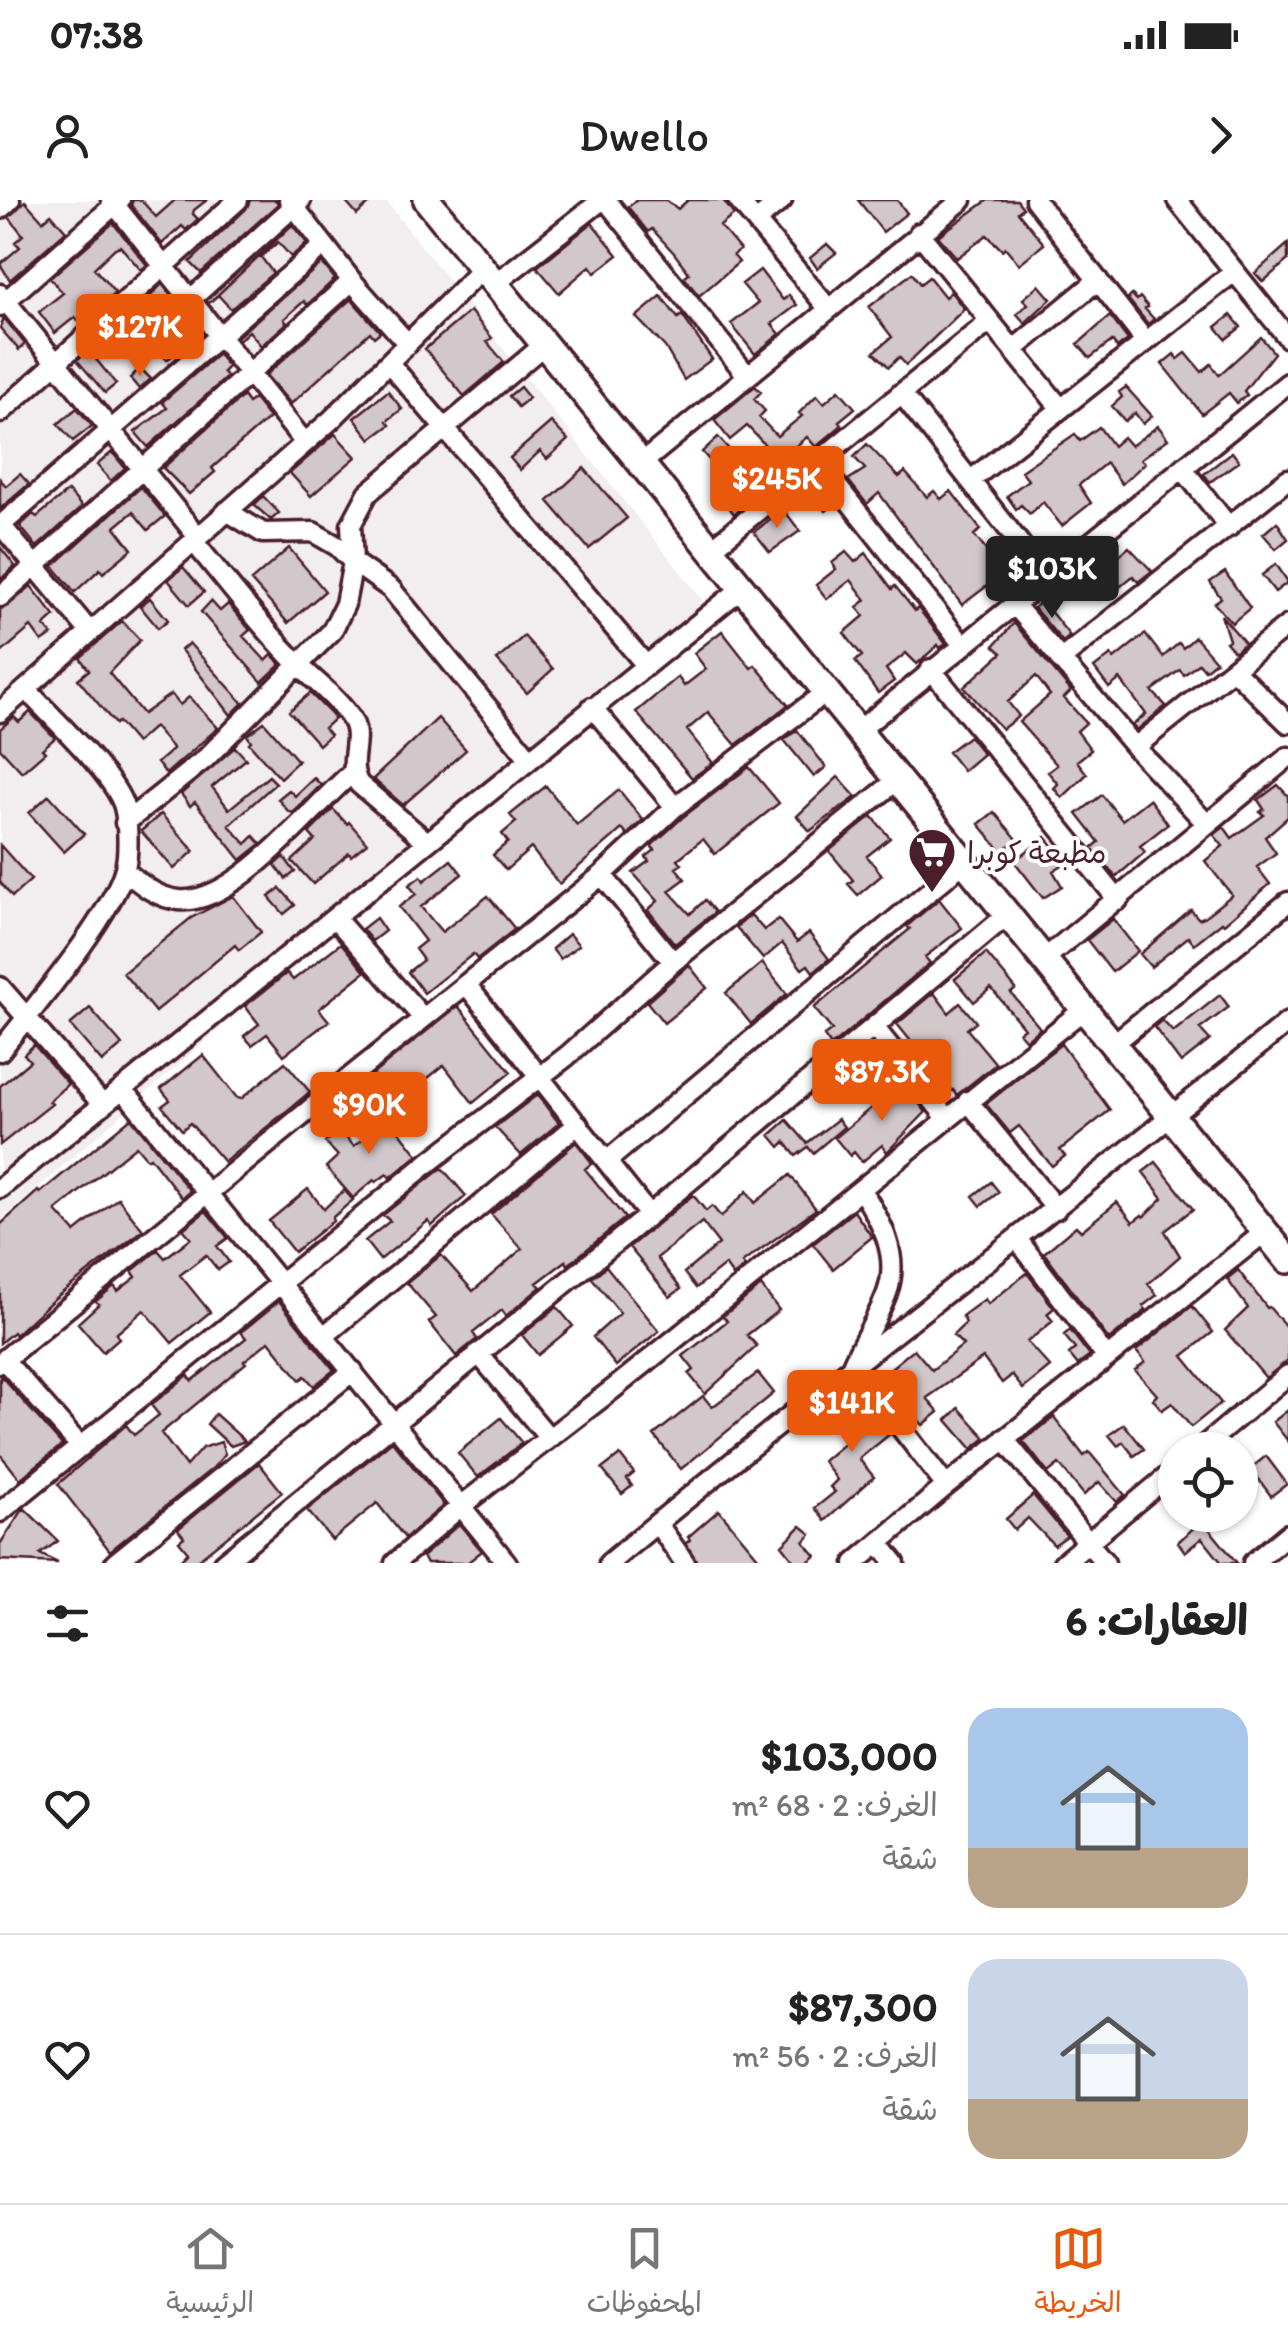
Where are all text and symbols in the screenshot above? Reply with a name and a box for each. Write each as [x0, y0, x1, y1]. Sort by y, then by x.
text: 07:38 [50, 12, 143, 58]
icon: person [40, 108, 95, 163]
text: Dwello [579, 108, 709, 162]
icon: forward [1193, 108, 1248, 163]
pin: $127K [70, 294, 210, 379]
text: $127K [98, 307, 182, 345]
pin: $245K [707, 446, 847, 531]
text: $245K [732, 459, 822, 497]
pin: $103K [982, 536, 1122, 621]
text: $103K [1008, 549, 1096, 587]
supermarket icon: مطبعة كوبرا [906, 826, 958, 894]
place label: مطبعة كوبرا [967, 834, 1107, 873]
pin: $87.3K [801, 1039, 963, 1124]
text: $87.3K [834, 1052, 930, 1090]
pin: $90K [310, 1072, 428, 1157]
text: $90K [332, 1085, 406, 1123]
pin: $141K [782, 1370, 922, 1455]
text: $141K [809, 1383, 895, 1421]
map controls [1158, 1432, 1258, 1532]
button: locate [1158, 1432, 1258, 1532]
text: العقارات: 6 [1065, 1595, 1248, 1646]
icon: filters [40, 1596, 95, 1651]
text: $103,000 [761, 1730, 938, 1781]
icon: home [1048, 1748, 1168, 1868]
icon: heart [40, 1781, 95, 1836]
text: الغرف: 2 · 68 m² [732, 1786, 938, 1824]
text: شقة [882, 1839, 938, 1877]
text: $87,300 [788, 1981, 938, 2032]
icon: home [1048, 1999, 1168, 2119]
icon: heart [40, 2032, 95, 2087]
text: الغرف: 2 · 56 m² [732, 2037, 938, 2075]
text: شقة [882, 2090, 938, 2128]
tab: الرئيسية [166, 2221, 254, 2327]
tab: المحفوظات [587, 2221, 702, 2327]
tab: الخريطة [1034, 2221, 1122, 2327]

